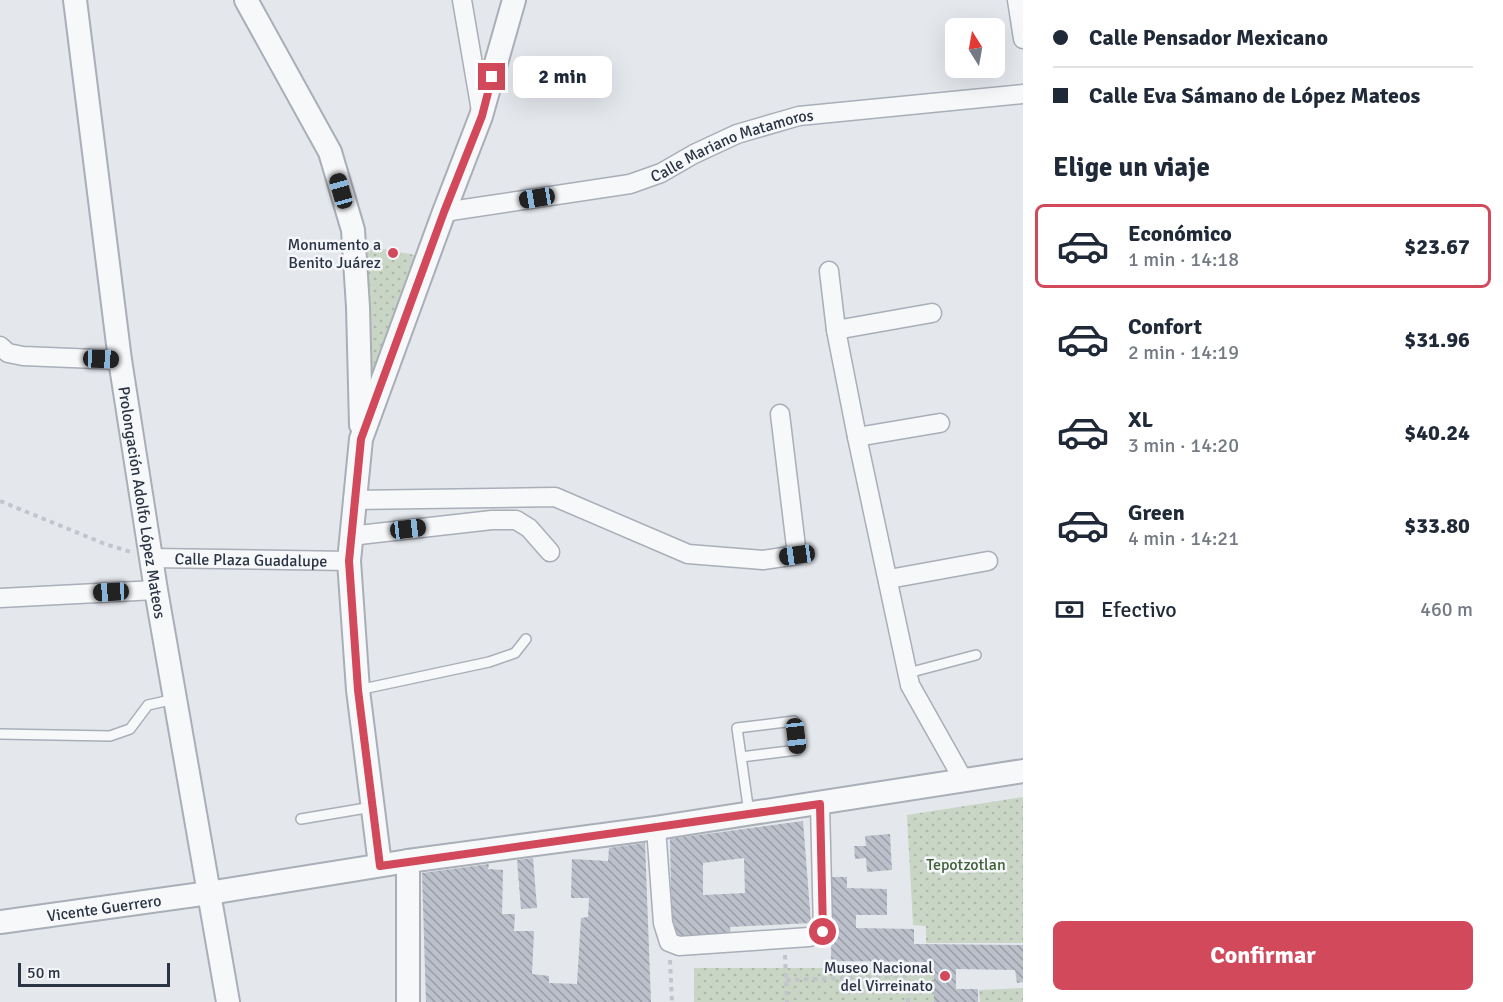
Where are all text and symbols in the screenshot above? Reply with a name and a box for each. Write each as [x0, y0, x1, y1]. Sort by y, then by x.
north arrow [945, 18, 1005, 78]
map controls [945, 18, 1005, 78]
text: Calle Pensador Mexicano [1089, 24, 1328, 51]
callout: 2 min [513, 56, 612, 98]
route end [478, 63, 505, 90]
text: 2 min [538, 64, 587, 89]
text: Calle Eva Sámano de López Mateos [1089, 82, 1420, 109]
street label: Calle Mariano Matamoros [648, 106, 815, 187]
text: Elige un viaje [1053, 151, 1210, 184]
car [327, 171, 355, 211]
car [518, 186, 556, 210]
icon: car [1056, 219, 1110, 273]
text: Económico [1128, 220, 1232, 247]
text: $23.67 [1404, 233, 1470, 260]
place label: Monumento a Benito Juárez [287, 235, 381, 273]
marker: Monumento a Benito Juárez [386, 246, 400, 260]
text: 1 min · 14:18 [1128, 247, 1239, 272]
icon: car [1056, 312, 1110, 366]
text: Confort [1128, 313, 1202, 340]
text: $31.96 [1404, 326, 1470, 353]
text: 2 min · 14:19 [1128, 340, 1239, 365]
car [83, 349, 119, 369]
street label: Prolongación Adolfo López Mateos [113, 385, 170, 620]
icon: car [1056, 405, 1110, 459]
text: XL [1128, 406, 1153, 433]
text: $40.24 [1404, 419, 1470, 446]
text: 3 min · 14:20 [1128, 433, 1239, 458]
icon: car [1056, 498, 1110, 552]
text: Green [1128, 499, 1185, 526]
text: $33.80 [1404, 512, 1470, 539]
car [389, 518, 427, 540]
text: 4 min · 14:21 [1128, 526, 1239, 551]
car [778, 544, 816, 566]
street label: Calle Plaza Guadalupe [175, 549, 327, 572]
car [93, 582, 129, 602]
icon: cash [1053, 593, 1086, 626]
text: Efectivo [1101, 596, 1177, 623]
text: 460 m [1420, 597, 1473, 622]
car [785, 717, 807, 755]
park label: Tepotzotlan [926, 855, 1006, 875]
street label: Vicente Guerrero [46, 891, 163, 926]
route start [809, 918, 836, 945]
button: Confirmar [1053, 921, 1473, 990]
place label: Museo Nacional del Virreinato [824, 958, 933, 996]
scale bar [18, 960, 170, 988]
text: 50 m [27, 963, 61, 983]
marker: Museo Nacional del Virreinato [938, 969, 952, 983]

